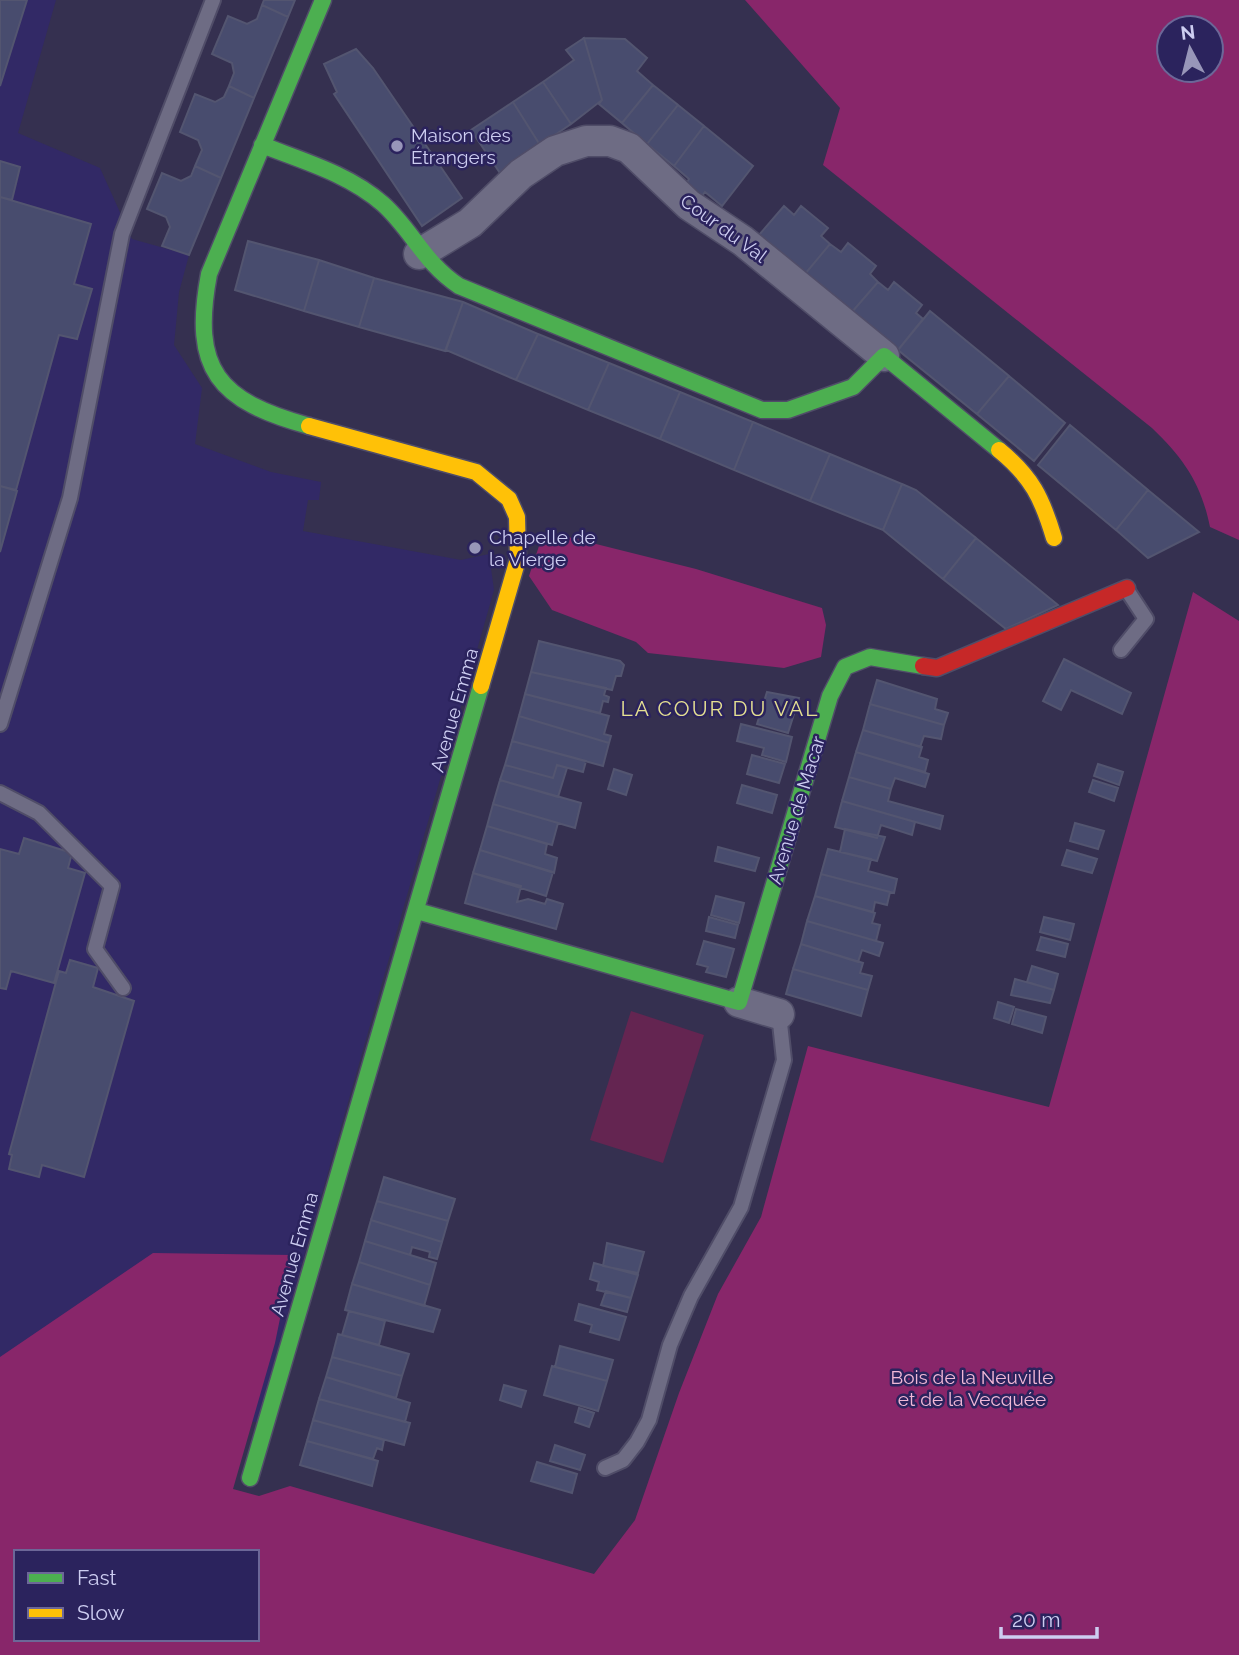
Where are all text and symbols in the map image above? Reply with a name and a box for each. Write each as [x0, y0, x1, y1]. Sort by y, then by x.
north arrow [1155, 14, 1225, 84]
text: N [1179, 20, 1196, 44]
place label: Maison des Étrangers [411, 124, 511, 168]
marker: Maison des Étrangers [389, 138, 405, 154]
street label: Cour du Val [677, 189, 772, 267]
place label: Chapelle de la Vierge [489, 526, 596, 570]
marker: Chapelle de la Vierge [467, 540, 483, 556]
street label: Avenue Emma [426, 645, 482, 775]
district label: LA COUR DU VAL [620, 696, 820, 721]
street label: Avenue de Macar [763, 733, 829, 887]
street label: Avenue Emma [266, 1189, 322, 1319]
park label: Bois de la Neuville et de la Vecquée [890, 1366, 1054, 1410]
legend [14, 1550, 259, 1641]
text: Fast [77, 1565, 117, 1590]
scale bar [1001, 1596, 1097, 1640]
text: Slow [77, 1600, 125, 1625]
text: 20 m [1012, 1607, 1060, 1632]

